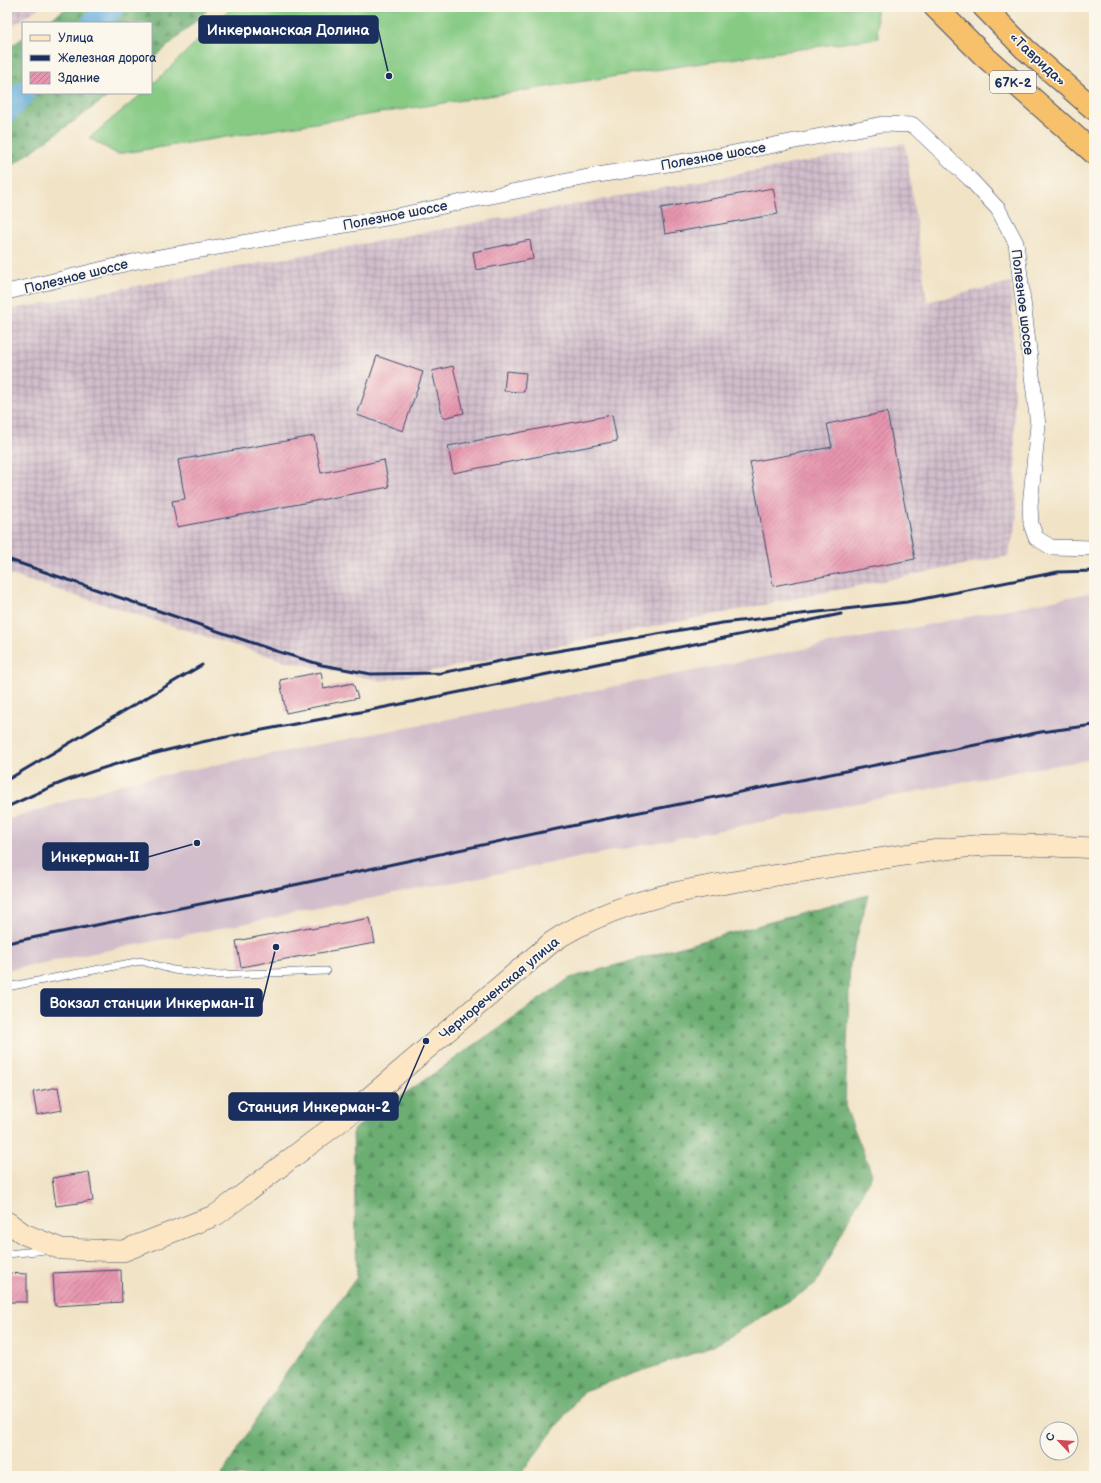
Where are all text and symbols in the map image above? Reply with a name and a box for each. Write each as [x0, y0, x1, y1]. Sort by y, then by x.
callout: Инкерманская Долина [199, 16, 378, 43]
text: Инкерманская Долина [207, 21, 369, 40]
legend [22, 22, 152, 94]
street label: «Таврида» [1006, 29, 1070, 90]
text: Улица [58, 31, 94, 46]
text: Железная дорога [58, 51, 156, 66]
text: Здание [58, 71, 100, 86]
road number: 67К-2 [990, 71, 1036, 93]
street label: Полезное шоссе [659, 139, 767, 174]
street label: Полезное шоссе [341, 197, 449, 234]
street label: Полезное шоссе [1008, 248, 1037, 356]
street label: Полезное шоссе [22, 255, 130, 298]
callout: Инкерман-II [43, 843, 148, 870]
text: Инкерман-II [51, 848, 139, 867]
street label: Чернореченская улица [436, 933, 563, 1044]
callout: Вокзал станции Инкерман-II [41, 989, 262, 1016]
text: Вокзал станции Инкерман-II [50, 994, 254, 1013]
callout: Станция Инкерман-2 [229, 1093, 398, 1120]
text: Станция Инкерман-2 [238, 1098, 390, 1117]
north arrow [1039, 1421, 1079, 1461]
text: С [1043, 1430, 1058, 1443]

